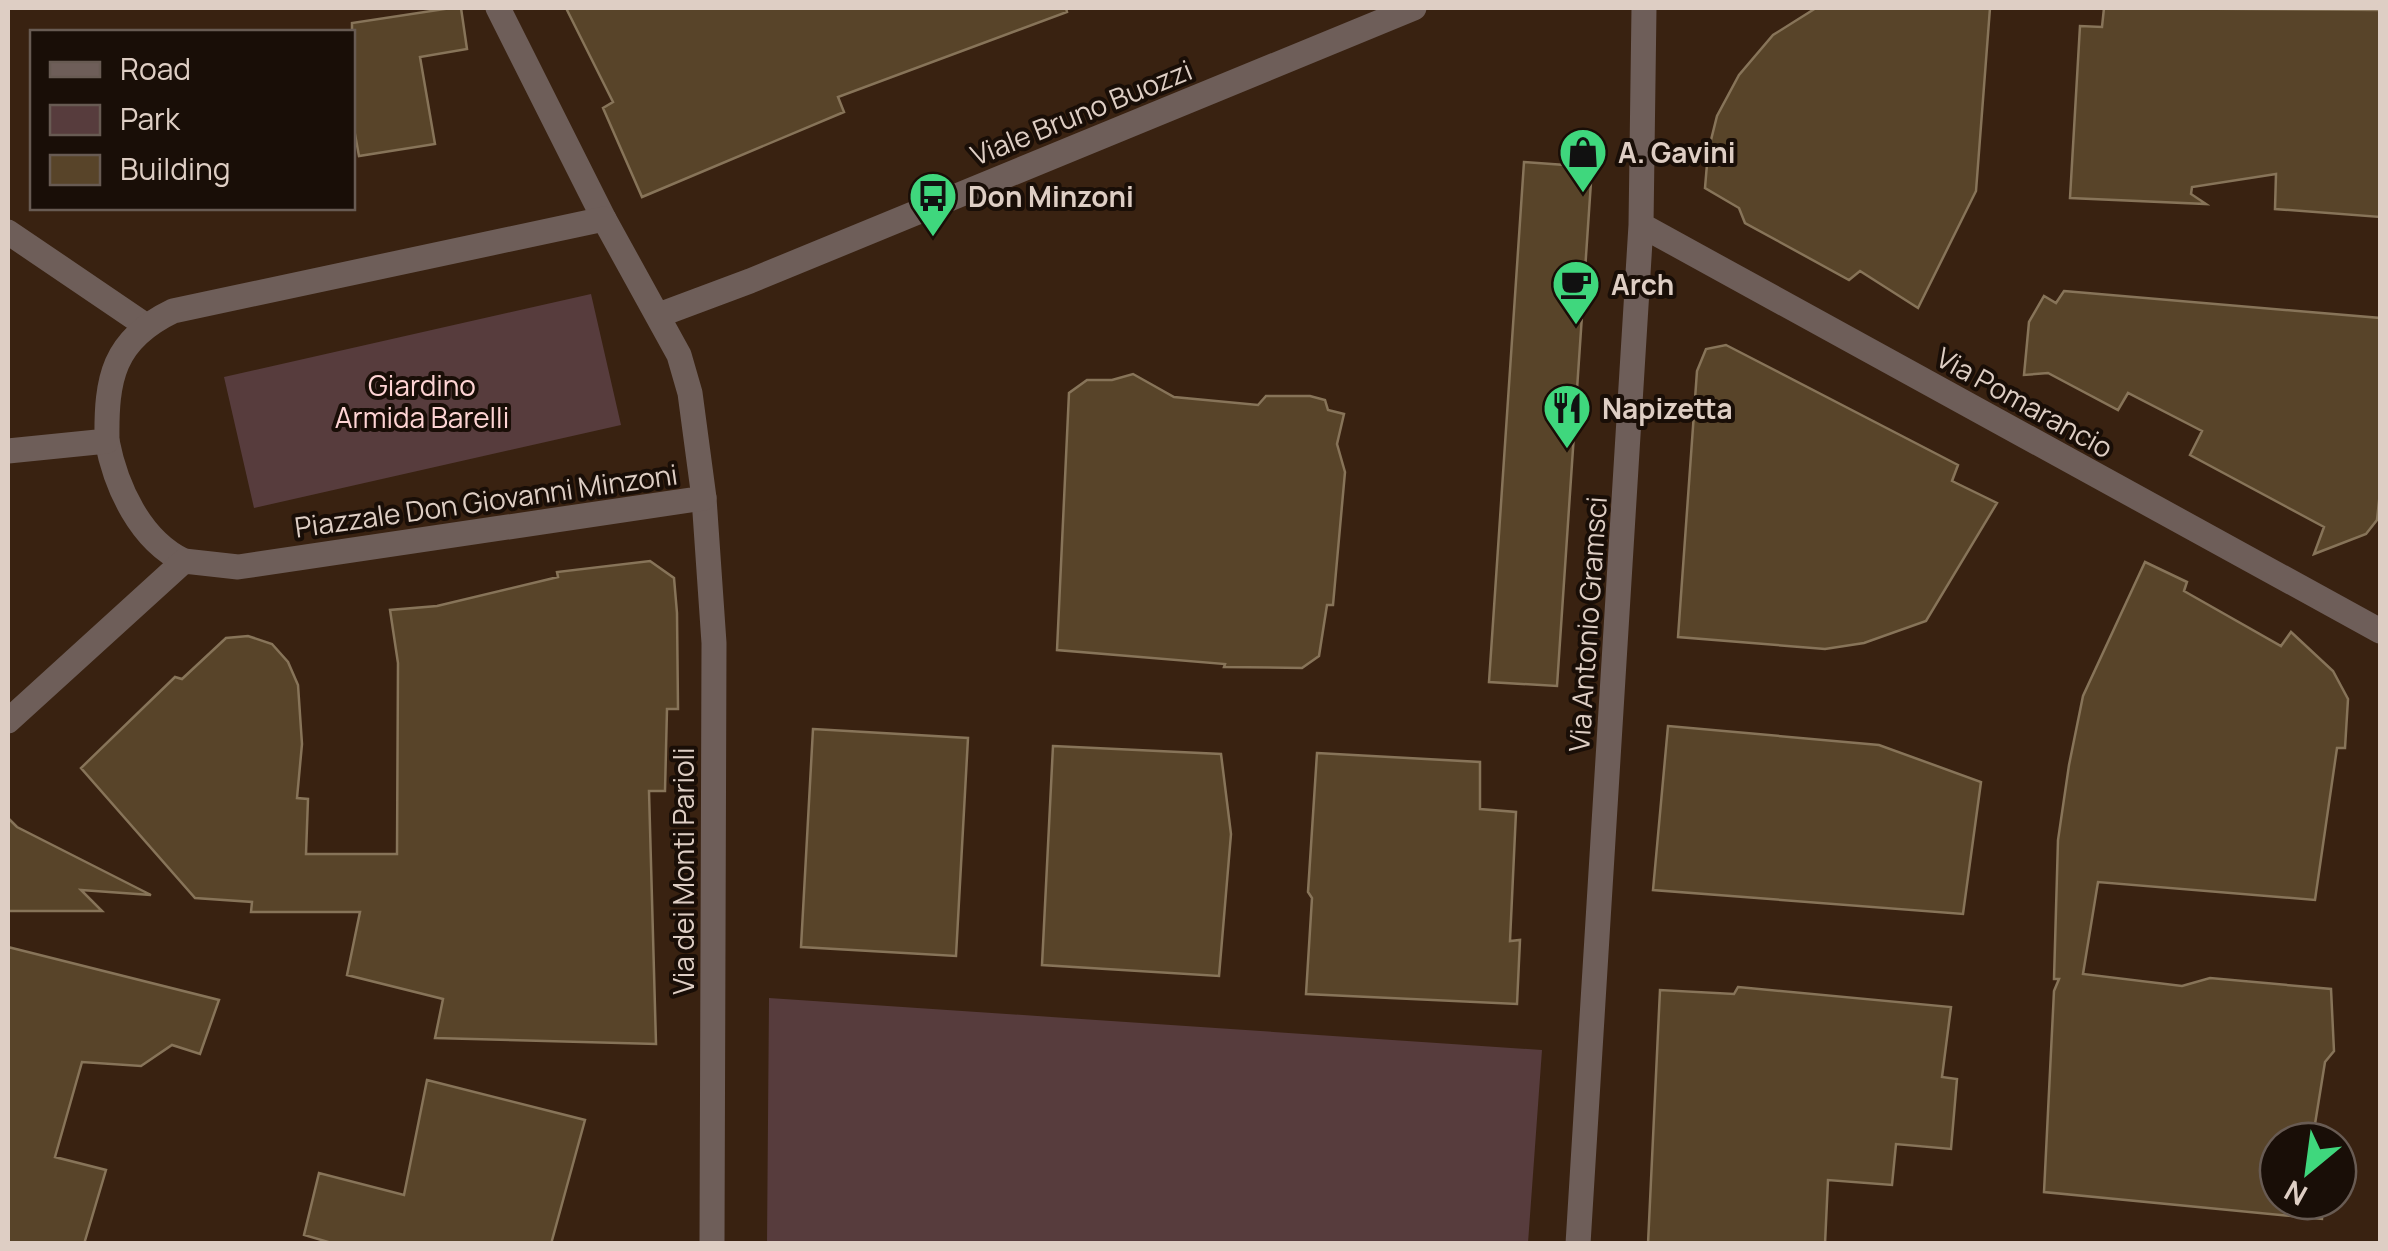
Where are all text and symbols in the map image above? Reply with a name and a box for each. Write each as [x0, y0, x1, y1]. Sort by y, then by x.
legend [30, 30, 355, 210]
text: Road [120, 48, 191, 89]
street label: Viale Bruno Buozzi [965, 50, 1197, 174]
text: Park [120, 98, 181, 139]
shop icon: A. Gavini [1557, 126, 1609, 194]
place label: A. Gavini [1618, 133, 1736, 171]
text: Building [120, 148, 231, 189]
bus stop icon: Don Minzoni [907, 170, 959, 238]
place label: Don Minzoni [968, 177, 1134, 215]
cafe icon: Arch [1550, 258, 1602, 326]
place label: Arch [1611, 265, 1674, 303]
street label: Via Pomarancio [1930, 338, 2120, 466]
park label: Giardino Armida Barelli [335, 366, 509, 436]
restaurant icon: Napizetta [1541, 382, 1593, 450]
place label: Napizetta [1602, 389, 1733, 427]
street label: Piazzale Don Giovanni Minzoni [292, 454, 680, 546]
street label: Via Antonio Gramsci [1559, 495, 1615, 753]
street label: Via dei Monti Parioli [664, 747, 702, 995]
north arrow [2258, 1121, 2358, 1221]
text: N [2277, 1172, 2313, 1215]

